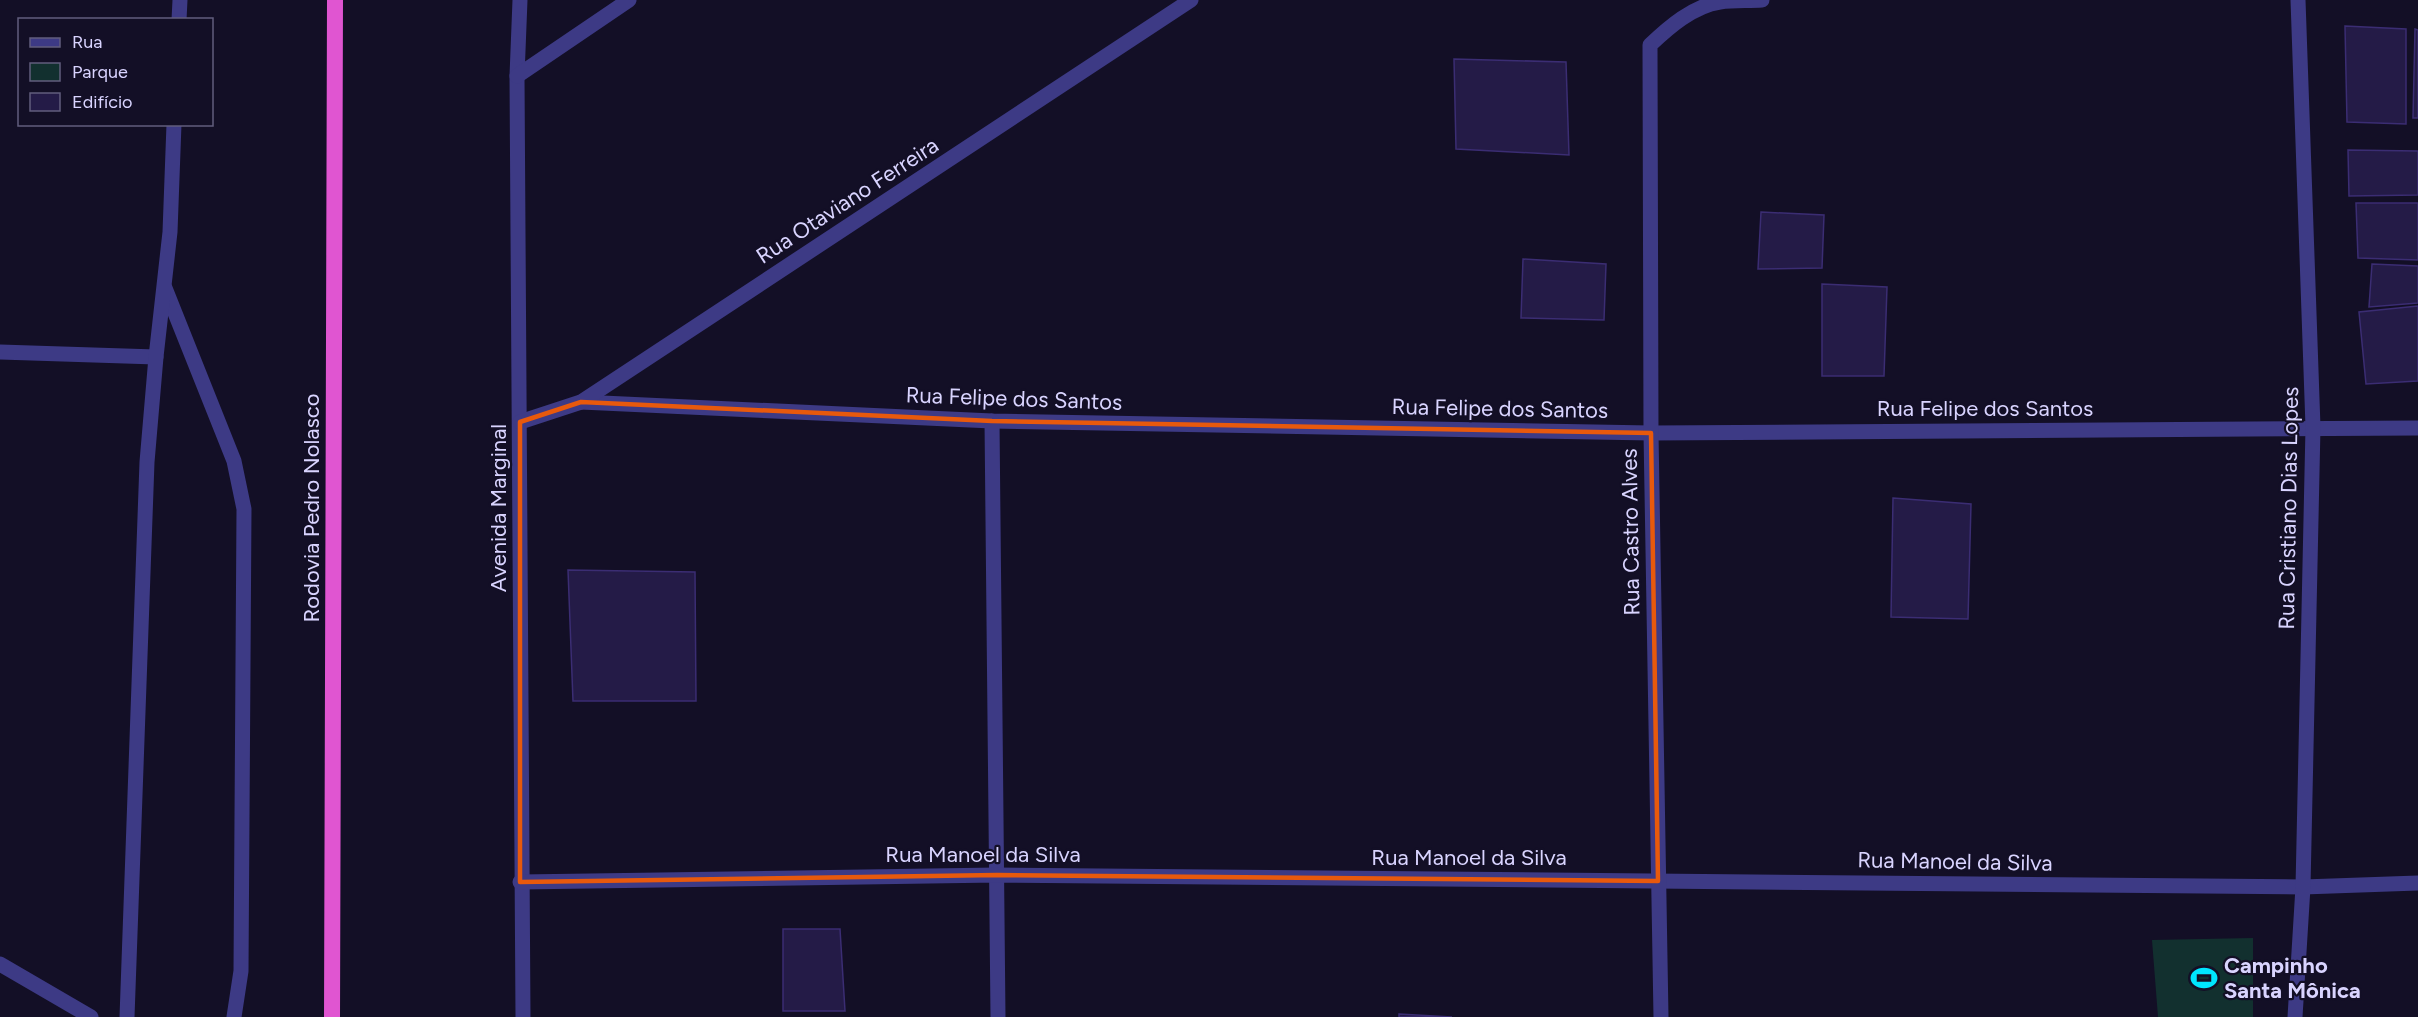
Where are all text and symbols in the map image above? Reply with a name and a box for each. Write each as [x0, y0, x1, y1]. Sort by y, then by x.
legend [18, 18, 213, 126]
text: Rua [72, 31, 103, 53]
text: Parque [72, 61, 128, 83]
text: Edifício [72, 91, 133, 113]
street label: Rua Otaviano Ferreira [751, 131, 943, 269]
street label: Rua Felipe dos Santos [905, 381, 1123, 416]
street label: Rua Cristiano Dias Lopes [2273, 386, 2304, 630]
street label: Rua Felipe dos Santos [1391, 393, 1608, 424]
street label: Rodovia Pedro Nolasco [298, 394, 325, 622]
street label: Rua Felipe dos Santos [1877, 395, 2093, 422]
street label: Avenida Marginal [485, 424, 512, 592]
street label: Rua Castro Alves [1616, 448, 1645, 616]
street label: Rua Manoel da Silva [885, 841, 1081, 868]
street label: Rua Manoel da Silva [1371, 844, 1567, 871]
street label: Rua Manoel da Silva [1857, 846, 2053, 877]
place label: Campinho Santa Mônica [2224, 952, 2361, 1004]
sports icon: Campinho Santa Mônica [2189, 963, 2219, 993]

